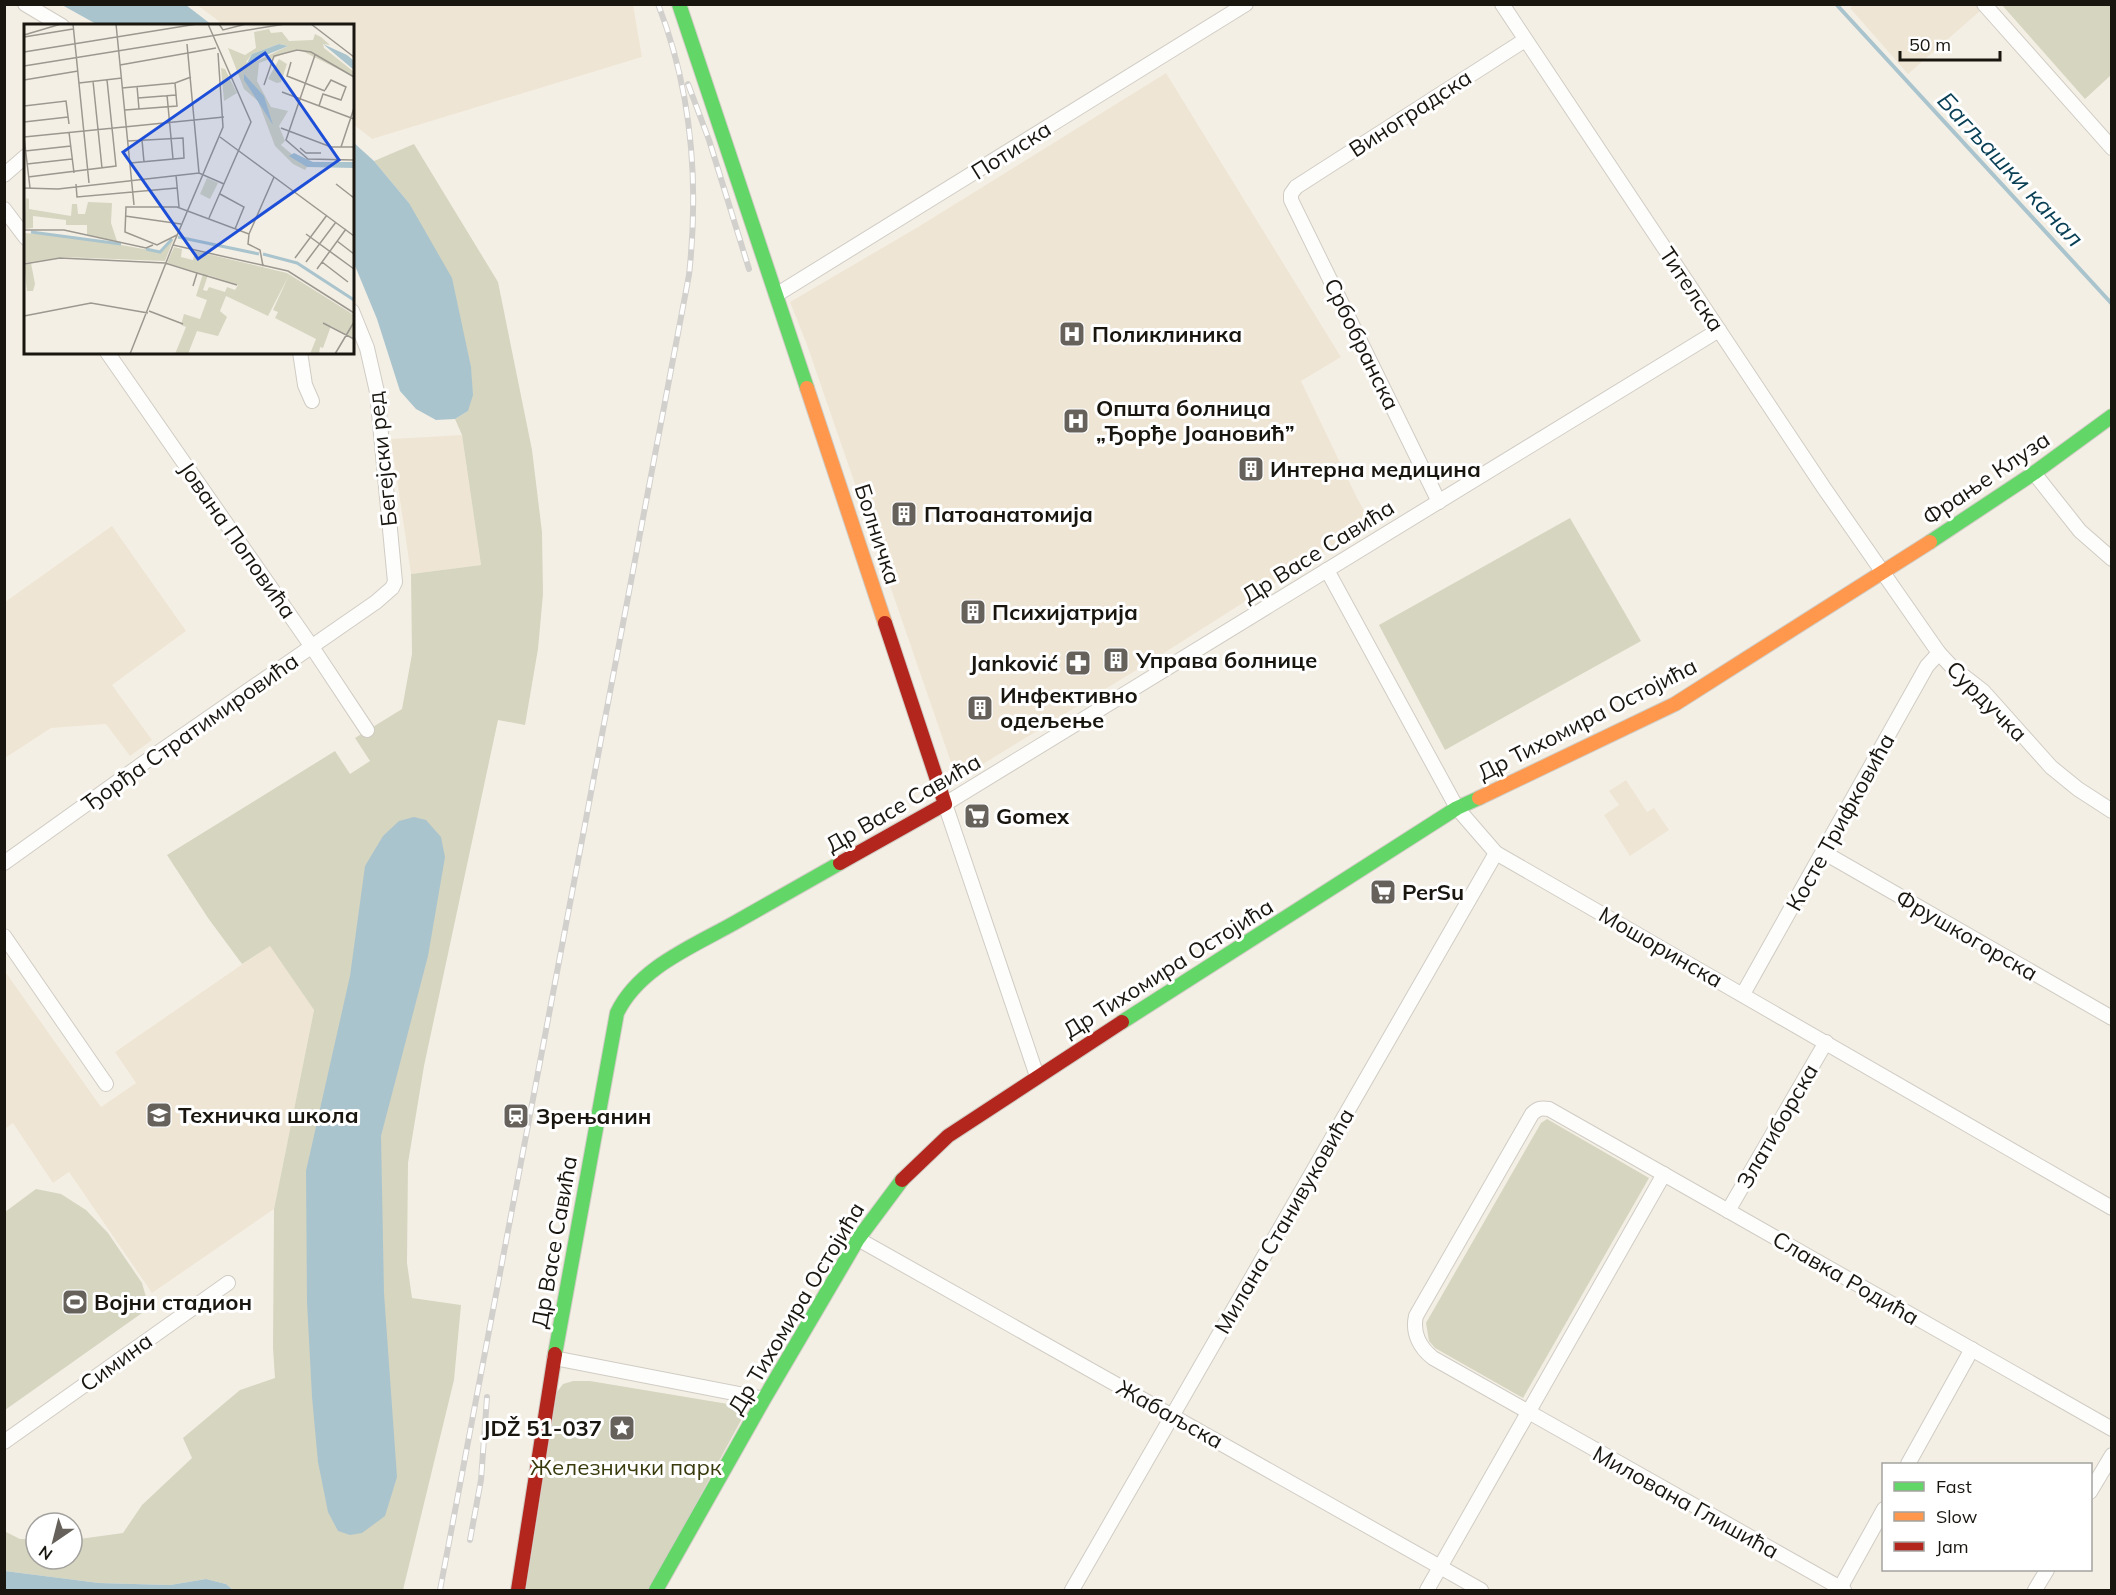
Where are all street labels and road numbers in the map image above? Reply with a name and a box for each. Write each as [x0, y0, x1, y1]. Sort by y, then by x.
street label: Виноградска [1344, 63, 1476, 163]
street label: Потиска [966, 115, 1056, 185]
street label: Тителска [1654, 241, 1730, 337]
street label: Србобранска [1318, 273, 1406, 415]
street label: Бегејски ред [361, 390, 403, 528]
street label: Фрање Клуза [1917, 425, 2055, 531]
street label: Јована Поповића [173, 456, 303, 624]
street label: Болничка [849, 480, 907, 588]
street label: Др Васе Савића [1237, 493, 1399, 609]
street label: Ђорђа Стратимировића [76, 646, 304, 818]
street label: Др Тихомира Остојића [1473, 651, 1701, 787]
street label: Сурдучка [1941, 655, 2033, 747]
street label: Косте Трифковића [1780, 728, 1900, 916]
street label: Др Васе Савића [821, 747, 985, 859]
street label: Фрушкогорска [1891, 883, 2043, 987]
street label: Др Тихомира Остојића [1058, 892, 1278, 1044]
street label: Мошоринска [1594, 900, 1728, 994]
street label: Златиборска [1730, 1059, 1824, 1193]
street label: Милана Станивуковића [1208, 1103, 1360, 1339]
street label: Др Васе Савића [525, 1154, 583, 1330]
street label: Др Тихомира Остојића [722, 1197, 870, 1419]
street label: Славка Родића [1768, 1225, 1924, 1331]
street label: Симина [74, 1326, 158, 1398]
street label: Жабаљска [1112, 1373, 1228, 1455]
street label: Милована Глишића [1588, 1439, 1784, 1565]

